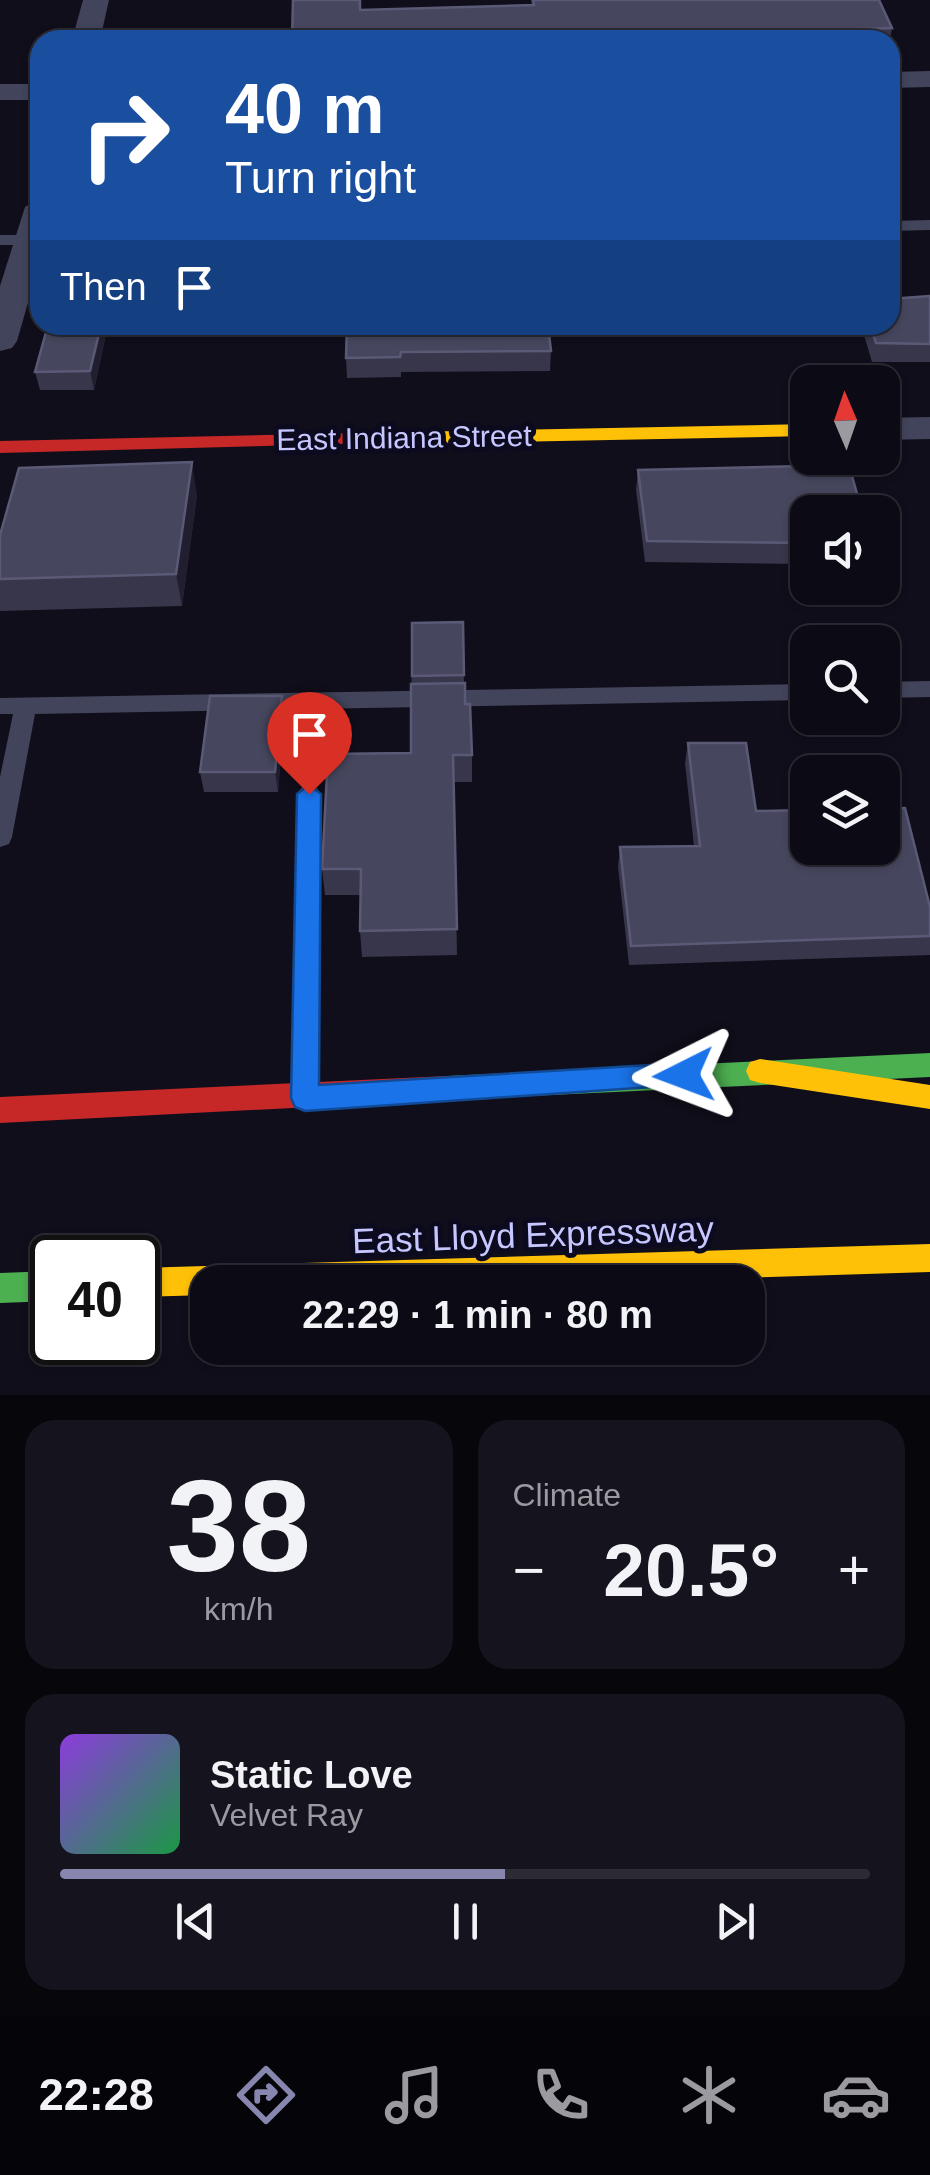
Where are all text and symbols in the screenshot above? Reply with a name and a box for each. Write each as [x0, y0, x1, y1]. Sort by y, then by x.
icon: right [60, 70, 190, 200]
text: 40 m [225, 70, 385, 148]
text: Turn right [225, 152, 416, 203]
icon: arrive [167, 260, 222, 315]
text: Then [60, 266, 147, 308]
north arrow [790, 365, 900, 475]
map controls [790, 365, 900, 865]
street label: East Indiana Street [276, 419, 532, 456]
button: sound [790, 495, 900, 605]
button: search [790, 625, 900, 735]
pin [267, 692, 352, 795]
icon: arrive [282, 707, 337, 762]
button: layers [790, 755, 900, 865]
position arrow [632, 1023, 736, 1127]
street label: East Lloyd Expressway [351, 1209, 715, 1260]
speed limit sign: 40 [30, 1235, 160, 1365]
text: 22:29 · 1 min · 80 m [302, 1294, 653, 1336]
text: 38 [166, 1453, 311, 1599]
text: Climate [513, 1477, 621, 1513]
text: 20.5° [603, 1528, 779, 1612]
text: − [513, 1539, 545, 1601]
text: + [838, 1539, 870, 1601]
text: km/h [204, 1591, 273, 1627]
text: Static Love [210, 1754, 413, 1796]
text: Velvet Ray [210, 1797, 363, 1833]
icon: previous [168, 1894, 223, 1949]
icon: pause [438, 1894, 493, 1949]
icon: next [708, 1894, 763, 1949]
icon: directions [231, 2060, 301, 2130]
icon: music [379, 2060, 449, 2130]
icon: phone [526, 2060, 596, 2130]
icon: climate [674, 2060, 744, 2130]
icon: car [821, 2060, 891, 2130]
text: 22:28 [39, 2069, 154, 2120]

